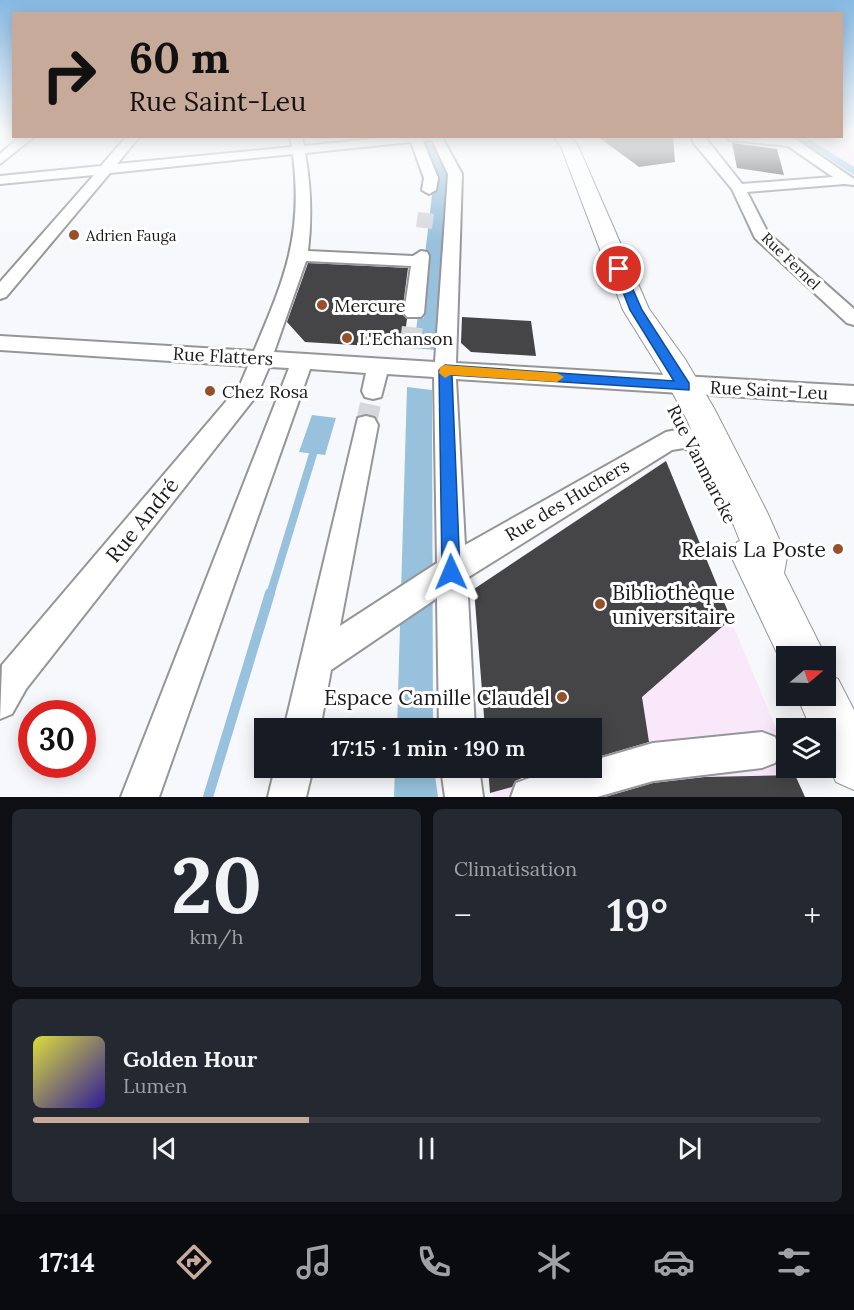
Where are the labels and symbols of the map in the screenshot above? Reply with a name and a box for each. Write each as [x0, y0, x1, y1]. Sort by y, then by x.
place label: Adrien Fauga [85, 226, 177, 245]
marker: Adrien Fauga [67, 228, 81, 242]
street label: Rue Fernel [758, 228, 824, 294]
pin [593, 243, 644, 294]
place label: Mercure [334, 294, 406, 317]
marker: Mercure [315, 298, 329, 312]
place label: L'Echanson [359, 327, 453, 350]
marker: L'Echanson [340, 331, 354, 345]
street label: Rue Flatters [172, 342, 274, 370]
street label: Rue Saint-Leu [709, 375, 829, 405]
place label: Chez Rosa [222, 380, 308, 403]
marker: Chez Rosa [203, 384, 217, 398]
street label: Rue Vanmarcke [662, 401, 742, 527]
street label: Rue des Huchers [501, 454, 633, 546]
street label: Rue André [100, 472, 184, 568]
place label: Relais La Poste [681, 536, 826, 563]
position arrow [419, 540, 483, 604]
marker: Relais La Poste [831, 542, 845, 556]
place label: Bibliothèque universitaire [612, 579, 735, 630]
marker: Bibliothèque universitaire [593, 597, 607, 611]
north arrow [776, 646, 836, 706]
place label: Espace Camille Claudel [324, 684, 550, 711]
marker: Espace Camille Claudel [555, 690, 569, 704]
speed limit sign: 30 [18, 700, 96, 778]

